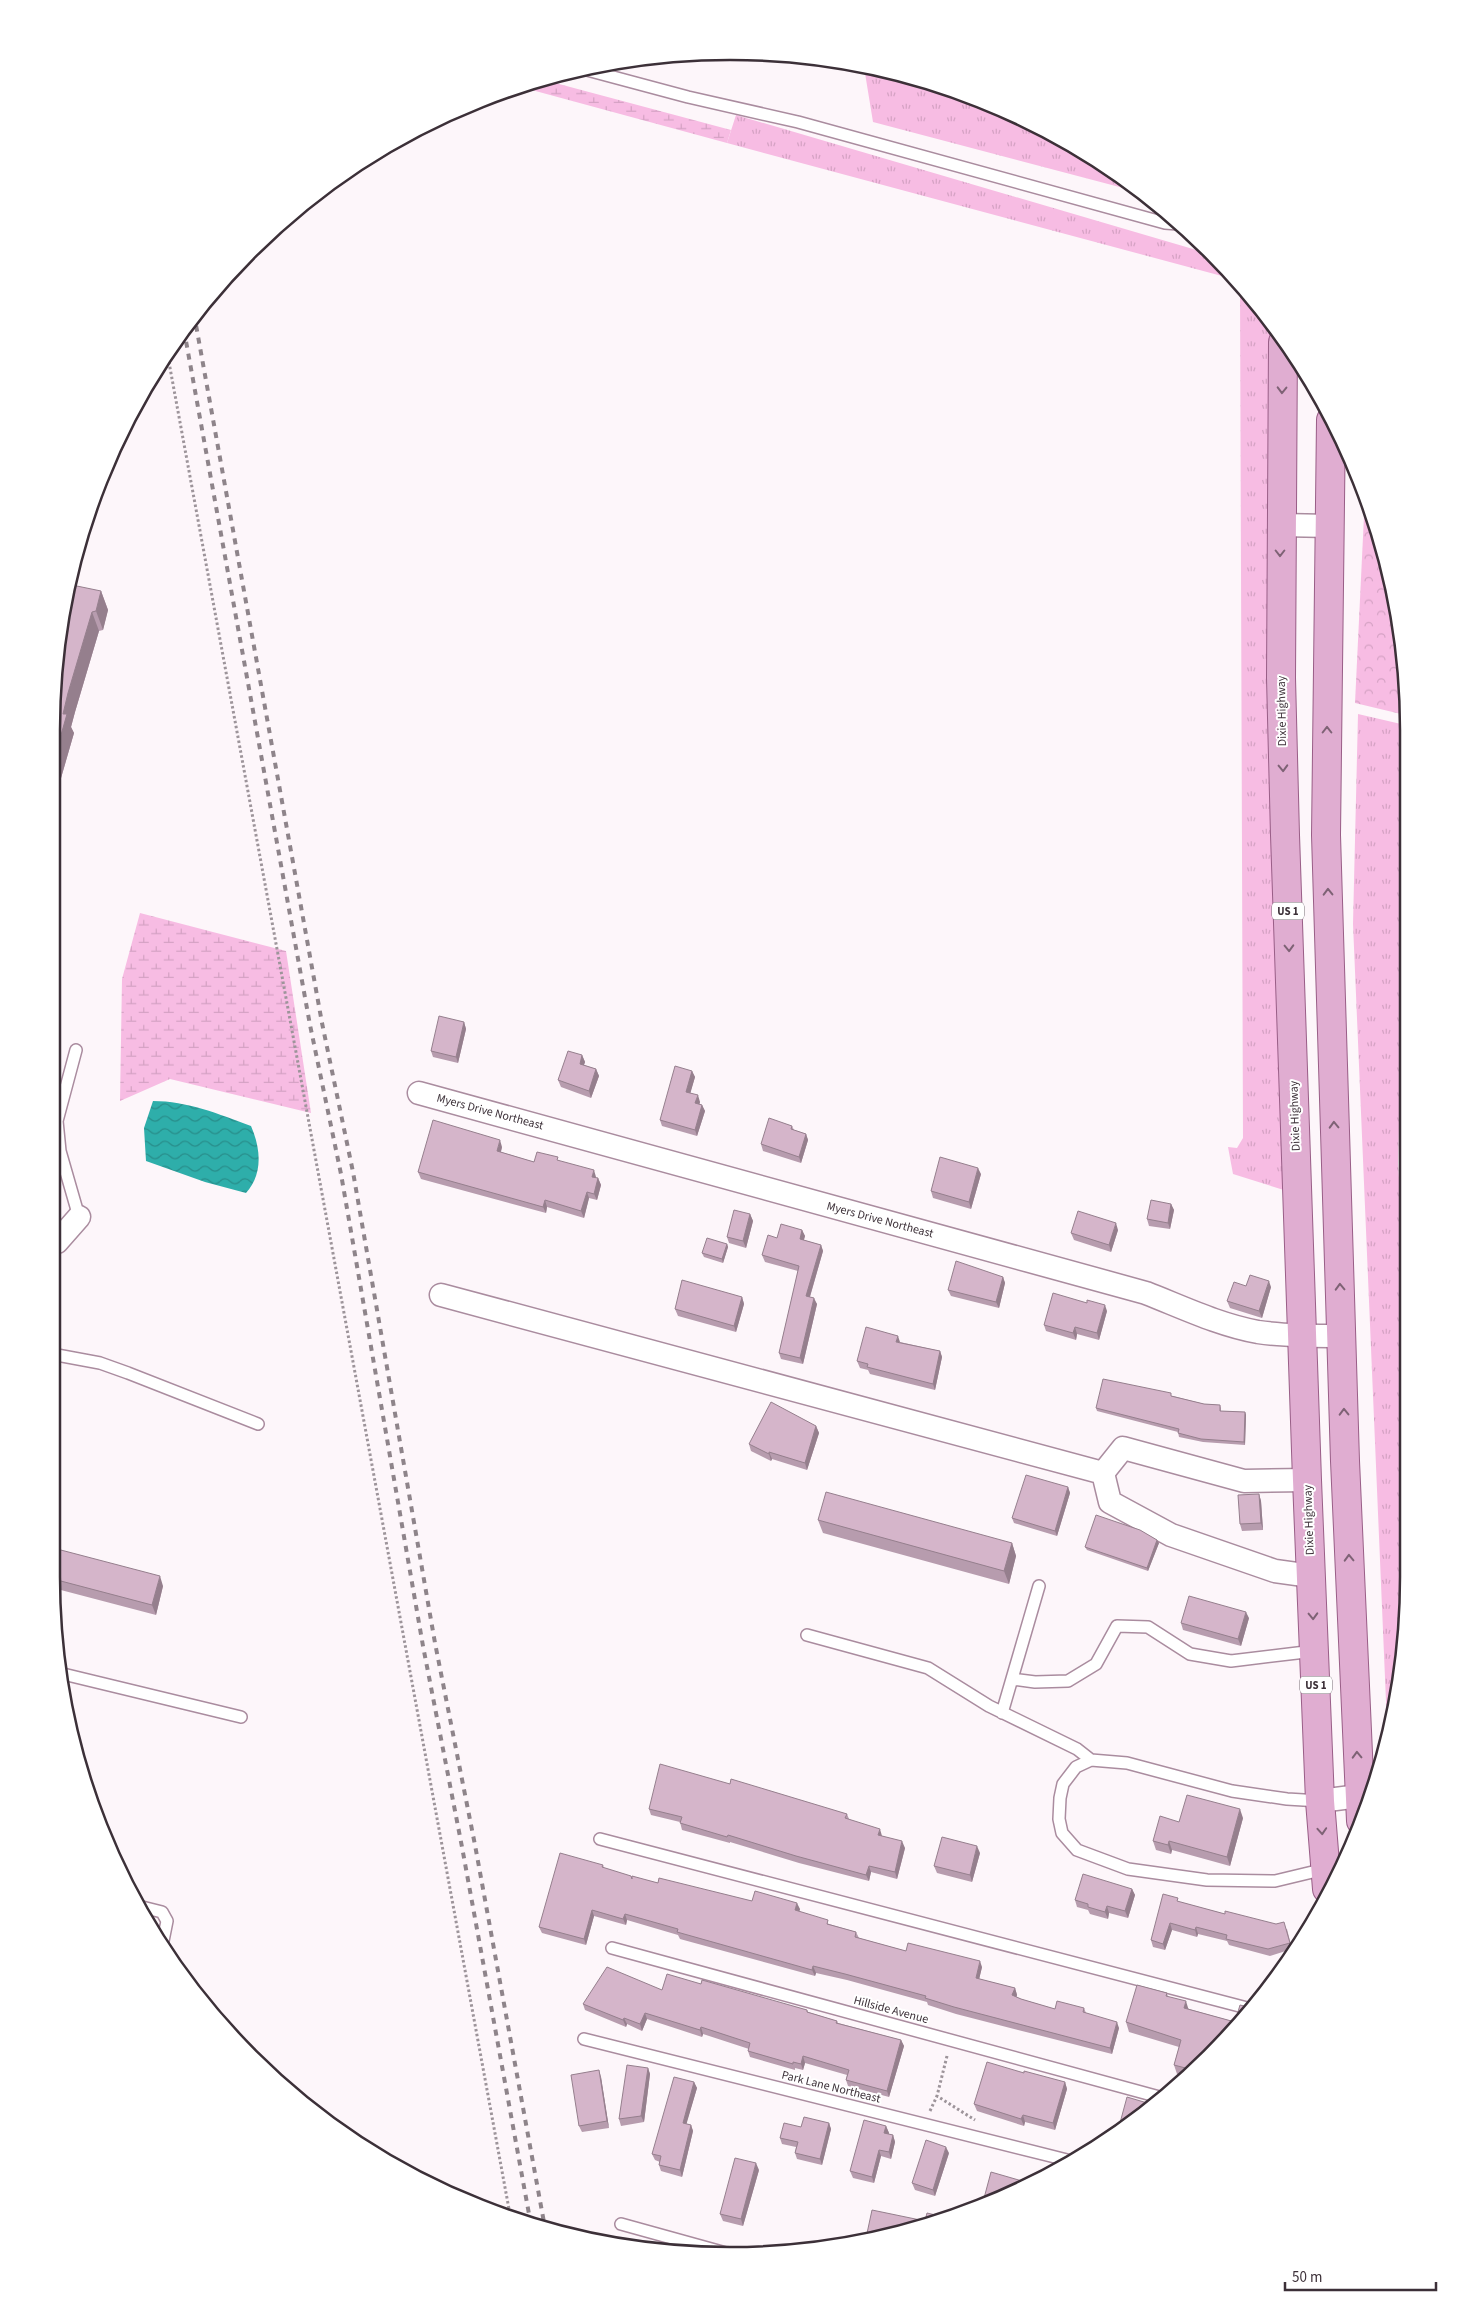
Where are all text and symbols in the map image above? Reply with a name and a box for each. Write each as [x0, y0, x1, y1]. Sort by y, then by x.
one-way arrow [1277, 387, 1287, 395]
one-way arrow [1275, 549, 1286, 557]
street label: Dixie Highway [1273, 675, 1291, 746]
one-way arrow [1322, 725, 1332, 733]
one-way arrow [1278, 764, 1289, 772]
one-way arrow [1323, 888, 1333, 896]
road number: US 1 [1272, 902, 1304, 919]
one-way arrow [1284, 944, 1294, 952]
street label: Dixie Highway [1285, 1080, 1305, 1152]
street label: Myers Drive Northeast [435, 1090, 545, 1134]
one-way arrow [1329, 1120, 1340, 1128]
street label: Myers Drive Northeast [825, 1198, 935, 1242]
one-way arrow [1335, 1283, 1345, 1290]
one-way arrow [1339, 1408, 1349, 1416]
street label: Dixie Highway [1299, 1484, 1319, 1556]
one-way arrow [1344, 1553, 1354, 1561]
one-way arrow [1308, 1613, 1318, 1621]
road number: US 1 [1300, 1676, 1332, 1694]
one-way arrow [1352, 1751, 1363, 1759]
one-way arrow [1317, 1827, 1328, 1835]
street label: Hillside Avenue [852, 1992, 930, 2028]
street label: Park Lane Northeast [780, 2066, 882, 2108]
scale bar [1285, 2260, 1436, 2292]
text: 50 m [1292, 2267, 1322, 2288]

